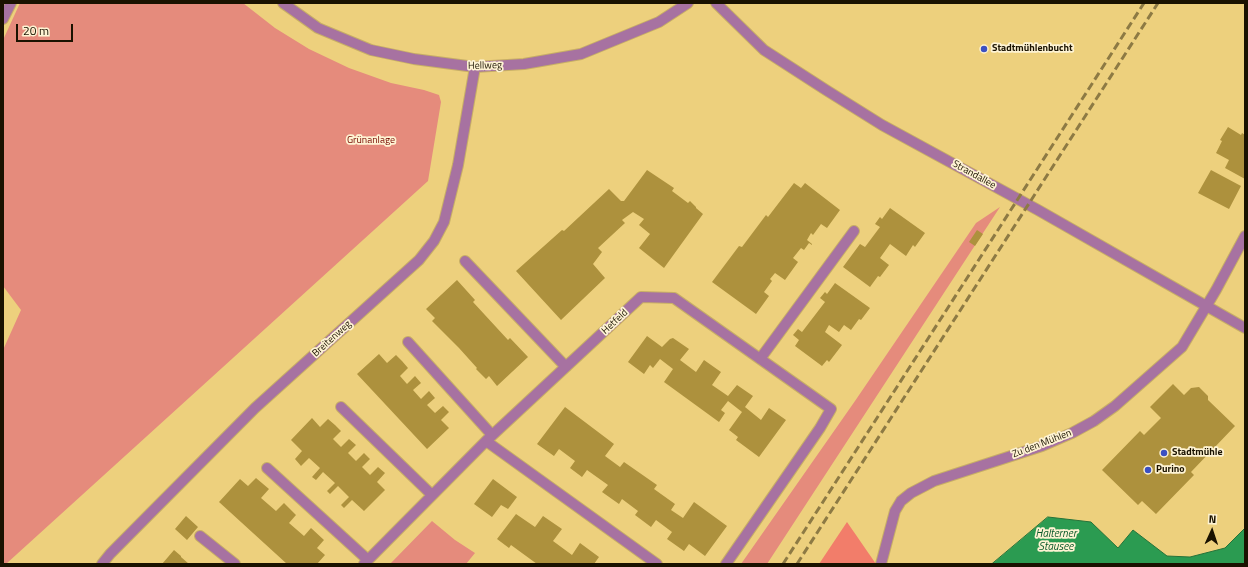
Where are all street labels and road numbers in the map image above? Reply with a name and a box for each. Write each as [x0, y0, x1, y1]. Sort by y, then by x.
street label: Hellweg [468, 60, 502, 72]
street label: Strandallee [950, 158, 998, 192]
street label: Hetfeld [600, 307, 630, 337]
street label: Breitenweg [310, 318, 354, 360]
street label: Zu den Mühlen [1011, 427, 1073, 461]

